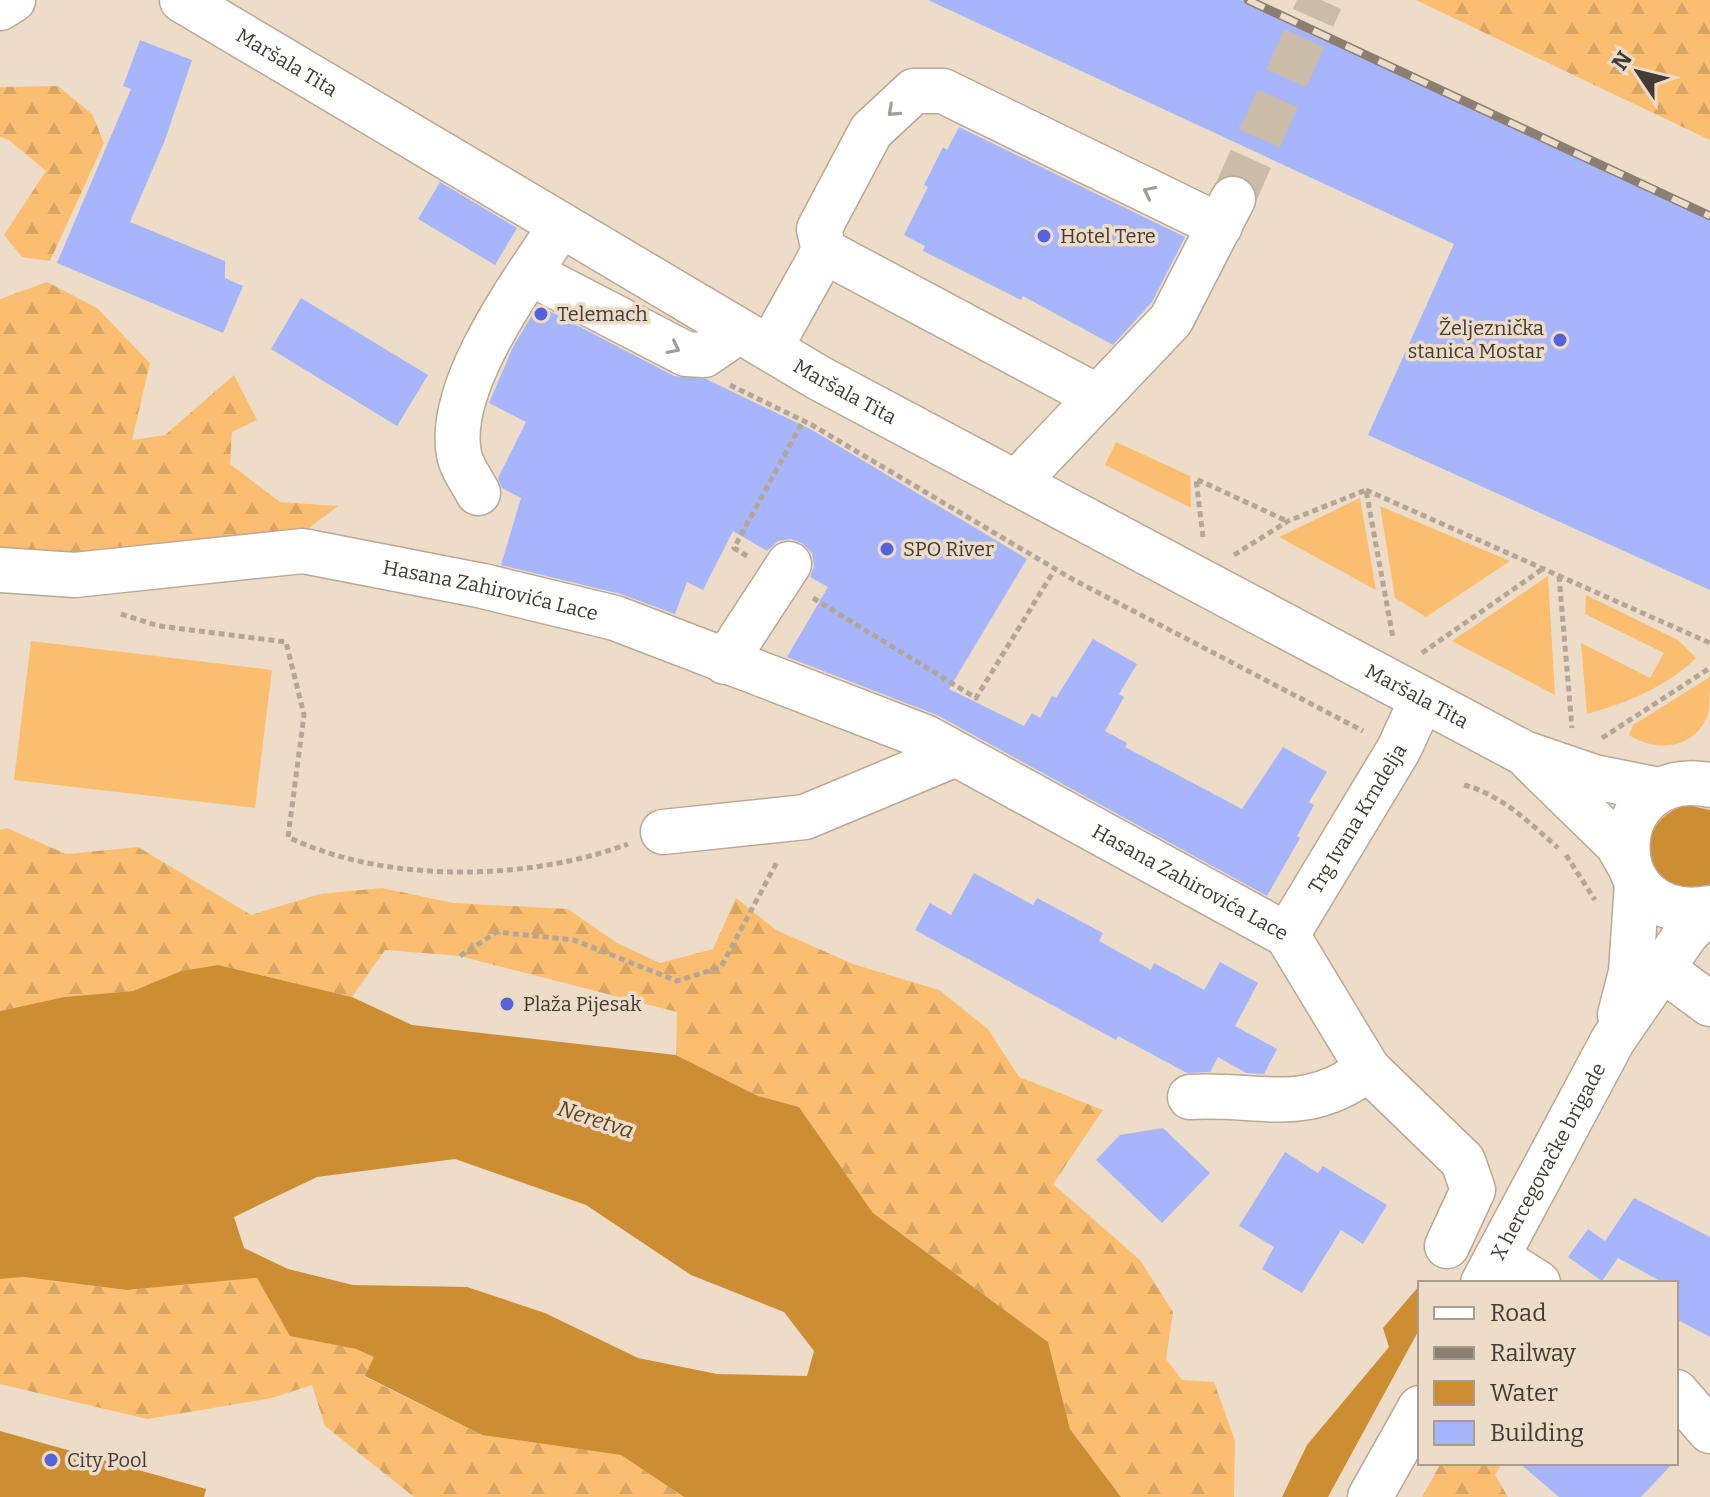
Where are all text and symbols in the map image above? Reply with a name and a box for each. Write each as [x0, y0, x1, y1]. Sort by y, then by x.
street label: Maršala Tita [232, 23, 342, 102]
north arrow [1598, 32, 1678, 112]
text: N [1606, 46, 1638, 76]
one-way arrow [887, 102, 902, 116]
one-way arrow [1143, 186, 1158, 202]
place label: Hotel Tere [1060, 224, 1156, 248]
marker: Hotel Tere [1035, 227, 1053, 245]
place label: Telemach [557, 302, 648, 326]
marker: Telemach [532, 305, 550, 323]
place label: Željeznička stanica Mostar [1408, 316, 1544, 363]
marker: Željeznička stanica Mostar [1551, 331, 1569, 349]
one-way arrow [665, 338, 680, 354]
street label: Maršala Tita [789, 354, 901, 429]
place label: SPO River [903, 537, 994, 561]
marker: SPO River [878, 540, 896, 558]
street label: Hasana Zahirovića Lace [381, 555, 601, 625]
street label: Maršala Tita [1361, 659, 1473, 733]
street label: Trg Ivana Krndelja [1303, 739, 1411, 898]
street label: Hasana Zahirovića Lace [1088, 819, 1292, 945]
place label: Plaža Pijesak [523, 992, 642, 1017]
marker: Plaža Pijesak [498, 995, 516, 1013]
street label: X hercegovačke brigade [1486, 1059, 1611, 1264]
water label: Neretva [554, 1095, 637, 1144]
legend [1418, 1281, 1678, 1465]
text: Road [1490, 1299, 1546, 1327]
text: Railway [1490, 1339, 1576, 1367]
text: Water [1490, 1379, 1558, 1407]
text: Building [1490, 1419, 1584, 1447]
place label: City Pool [67, 1448, 147, 1472]
marker: City Pool [42, 1451, 60, 1469]

